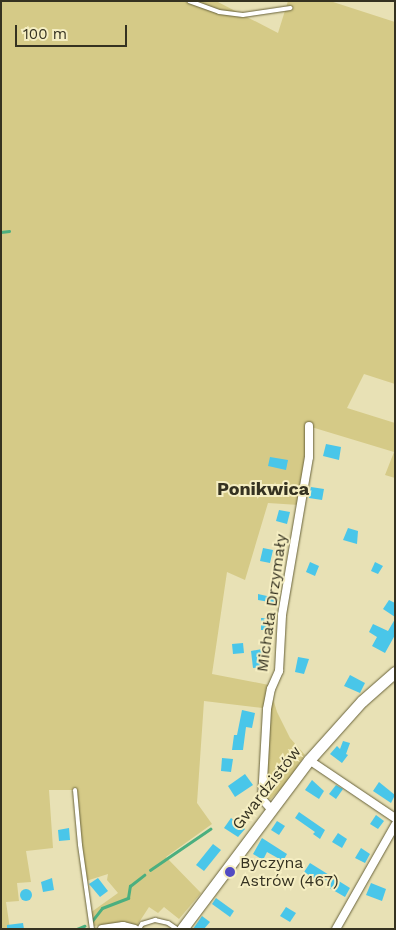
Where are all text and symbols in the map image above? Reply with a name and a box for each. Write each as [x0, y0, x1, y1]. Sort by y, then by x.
scale bar [18, 15, 130, 47]
text: 100 m [23, 25, 67, 43]
district label: Ponikwica [217, 478, 309, 500]
street label: Michała Drzymały [253, 533, 291, 673]
street label: Gwardzistów [228, 742, 306, 834]
place label: Byczyna Astrów (467) [240, 853, 339, 891]
marker: Byczyna Astrów (467) [224, 866, 236, 878]

